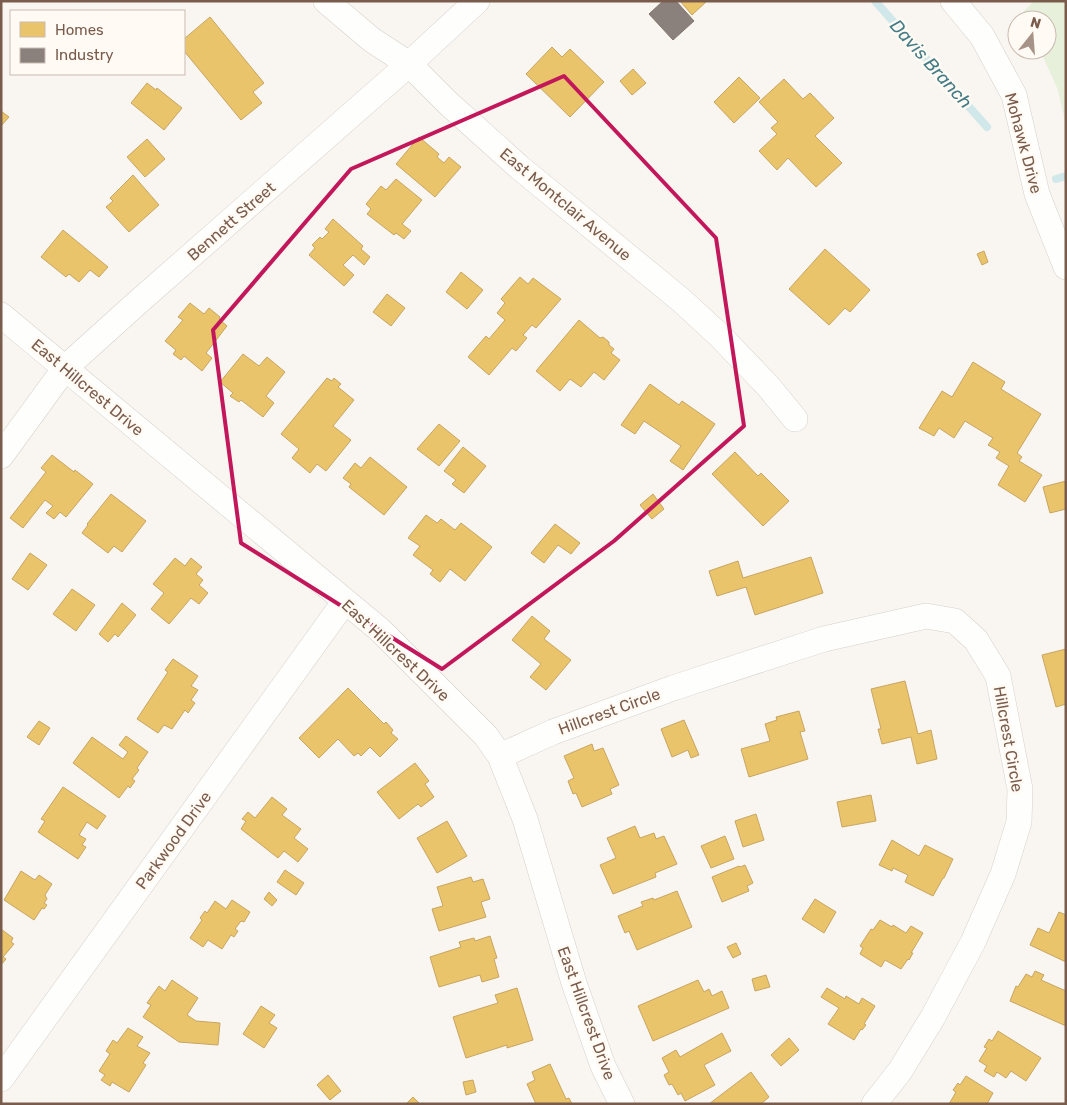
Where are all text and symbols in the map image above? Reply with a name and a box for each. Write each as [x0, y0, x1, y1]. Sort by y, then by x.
legend [10, 10, 185, 75]
north arrow [1007, 10, 1057, 60]
text: N [1028, 13, 1043, 33]
water label: Davis Branch [885, 15, 977, 113]
text: Homes [55, 21, 104, 39]
text: Industry [55, 46, 114, 64]
street label: Mohawk Drive [1001, 91, 1046, 196]
street label: East Montclair Avenue [496, 144, 635, 265]
street label: Bennett Street [183, 178, 279, 265]
street label: East Hillcrest Drive [28, 335, 148, 440]
street label: East Hillcrest Drive [338, 596, 454, 705]
street label: Hillcrest Circle [556, 684, 663, 739]
street label: Hillcrest Circle [990, 685, 1027, 794]
street label: Parkwood Drive [132, 788, 215, 893]
street label: East Hillcrest Drive [554, 944, 619, 1082]

